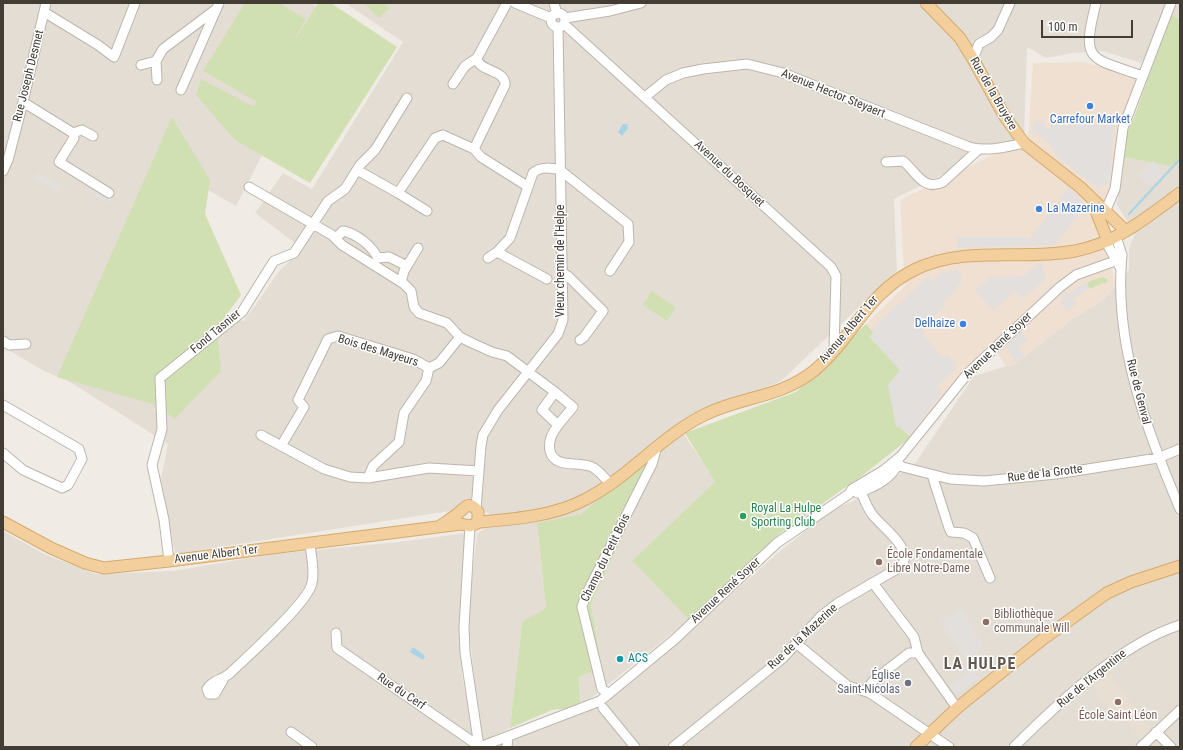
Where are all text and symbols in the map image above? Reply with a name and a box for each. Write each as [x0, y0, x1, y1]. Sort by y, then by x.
scale bar [1043, 12, 1135, 38]
text: 100 m [1048, 20, 1078, 34]
street label: Rue Joseph Desmet [11, 29, 47, 123]
street label: Rue de la Bruyère [966, 55, 1020, 133]
street label: Avenue Hector Steyaert [779, 67, 887, 121]
marker: Carrefour Market [1085, 101, 1095, 111]
place label: Carrefour Market [1050, 113, 1130, 127]
street label: Avenue du Bosquet [691, 138, 767, 210]
place label: La Mazerine [1047, 202, 1105, 216]
marker: La Mazerine [1034, 204, 1044, 214]
street label: Vieux chemin de l'Helpe [554, 205, 568, 317]
street label: Avenue Albert 1er [816, 293, 882, 367]
street label: Fond Tasnier [188, 307, 244, 357]
street label: Avenue René Soyer [961, 310, 1035, 382]
place label: Delhaize [915, 317, 955, 331]
marker: Delhaize [958, 319, 968, 329]
street label: Bois des Mayeurs [336, 332, 420, 370]
street label: Rue de Genval [1123, 358, 1153, 426]
street label: Rue de la Grotte [1007, 462, 1083, 486]
place label: Royal La Hulpe Sporting Club [751, 502, 821, 530]
marker: Royal La Hulpe Sporting Club [738, 511, 748, 521]
street label: Champ du Petit Bois [578, 512, 634, 604]
street label: Avenue Albert 1er [173, 543, 259, 567]
place label: École Fondamentale Libre Notre-Dame [887, 548, 983, 576]
street label: Avenue René Soyer [688, 555, 764, 627]
marker: École Fondamentale Libre Notre-Dame [874, 557, 884, 567]
street label: Rue de la Mazerine [765, 601, 841, 673]
place label: Bibliothèque communale Will [994, 608, 1070, 636]
marker: Bibliothèque communale Will [981, 617, 991, 627]
street label: Rue de l'Argentine [1055, 647, 1129, 711]
place label: ACS [628, 652, 648, 666]
marker: ACS [615, 654, 625, 664]
district label: LA HULPE [944, 655, 1016, 675]
place label: Église Saint-Nicolas [837, 669, 900, 697]
street label: Rue du Cerf [374, 671, 428, 713]
marker: Église Saint-Nicolas [903, 678, 913, 688]
marker: École Saint Léon [1113, 697, 1123, 707]
place label: École Saint Léon [1079, 709, 1157, 723]

